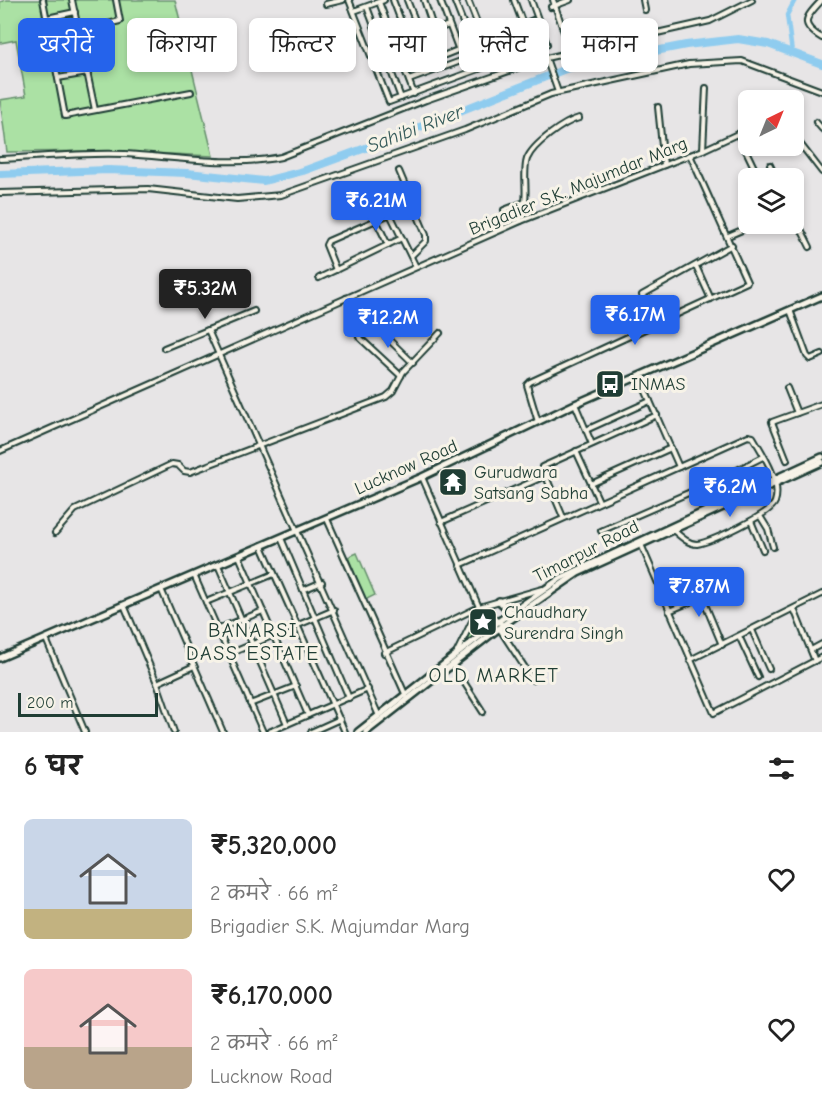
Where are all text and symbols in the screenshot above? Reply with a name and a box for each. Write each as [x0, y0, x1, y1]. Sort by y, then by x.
chip: खरीदें [18, 18, 115, 72]
chip: किराया [127, 18, 237, 72]
chip: फ़िल्टर [249, 18, 356, 72]
chip: नया [368, 18, 447, 72]
chip: फ़्लैट [459, 18, 549, 72]
chip: मकान [561, 18, 658, 72]
north arrow [738, 90, 804, 156]
map controls [738, 90, 804, 234]
water label: Sahibi River [364, 99, 468, 157]
street label: Brigadier S.K. Majumdar Marg [466, 133, 690, 240]
button: layers [738, 168, 804, 234]
pin: ₹6.21M [327, 181, 425, 232]
text: ₹6.21M [345, 189, 407, 212]
pin: ₹5.32M [156, 269, 254, 320]
text: ₹5.32M [173, 277, 237, 300]
pin: ₹6.17M [586, 295, 684, 346]
pin: ₹12.2M [339, 298, 437, 349]
text: ₹6.17M [605, 303, 665, 326]
text: ₹12.2M [357, 306, 419, 329]
bus stop icon: INMAS [594, 368, 626, 400]
place label: INMAS [631, 374, 685, 395]
street label: Lucknow Road [352, 435, 461, 499]
place label: Gurudwara Satsang Sabha [474, 462, 588, 504]
temple icon: Gurudwara Satsang Sabha [437, 466, 469, 498]
pin: ₹6.2M [688, 467, 772, 518]
text: ₹6.2M [703, 475, 757, 498]
street label: Timarpur Road [530, 516, 642, 587]
pin: ₹7.87M [650, 567, 748, 618]
text: ₹7.87M [668, 575, 730, 598]
place label: Chaudhary Surendra Singh [504, 602, 624, 644]
place icon: Chaudhary Surendra Singh [467, 606, 499, 638]
district label: BANARSI DASS ESTATE [186, 619, 320, 665]
district label: OLD MARKET [428, 664, 560, 687]
scale bar [18, 690, 158, 718]
text: 200 m [27, 694, 73, 712]
text: 6 घर [24, 752, 81, 782]
icon: filters [765, 752, 798, 785]
text: ₹5,320,000 [210, 831, 337, 861]
icon: home [72, 843, 144, 915]
icon: heart [765, 863, 798, 896]
text: 2 कमरे · 66 m² [210, 882, 338, 905]
text: Brigadier S.K. Majumdar Marg [210, 915, 470, 938]
text: ₹6,170,000 [210, 981, 333, 1011]
icon: home [72, 993, 144, 1065]
icon: heart [765, 1013, 798, 1046]
text: 2 कमरे · 66 m² [210, 1032, 338, 1055]
text: Lucknow Road [210, 1065, 333, 1088]

